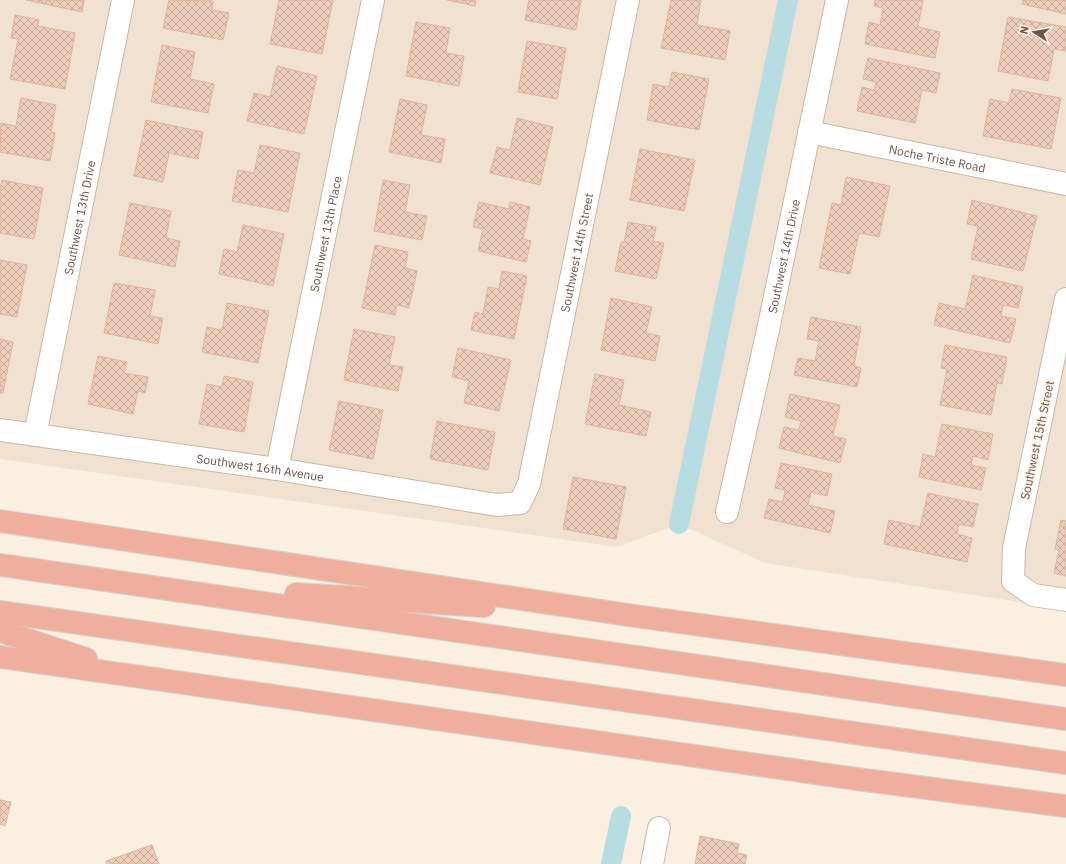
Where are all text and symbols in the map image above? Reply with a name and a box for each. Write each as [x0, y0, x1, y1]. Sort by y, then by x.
north arrow [1014, 12, 1054, 52]
text: N [1017, 25, 1032, 35]
street label: Noche Triste Road [888, 141, 987, 175]
street label: Southwest 13th Drive [60, 159, 98, 276]
street label: Southwest 13th Place [306, 174, 344, 293]
street label: Southwest 14th Street [557, 192, 596, 314]
street label: Southwest 14th Drive [764, 197, 803, 315]
street label: Southwest 15th Street [1017, 379, 1057, 501]
street label: Southwest 16th Avenue [196, 450, 326, 484]

